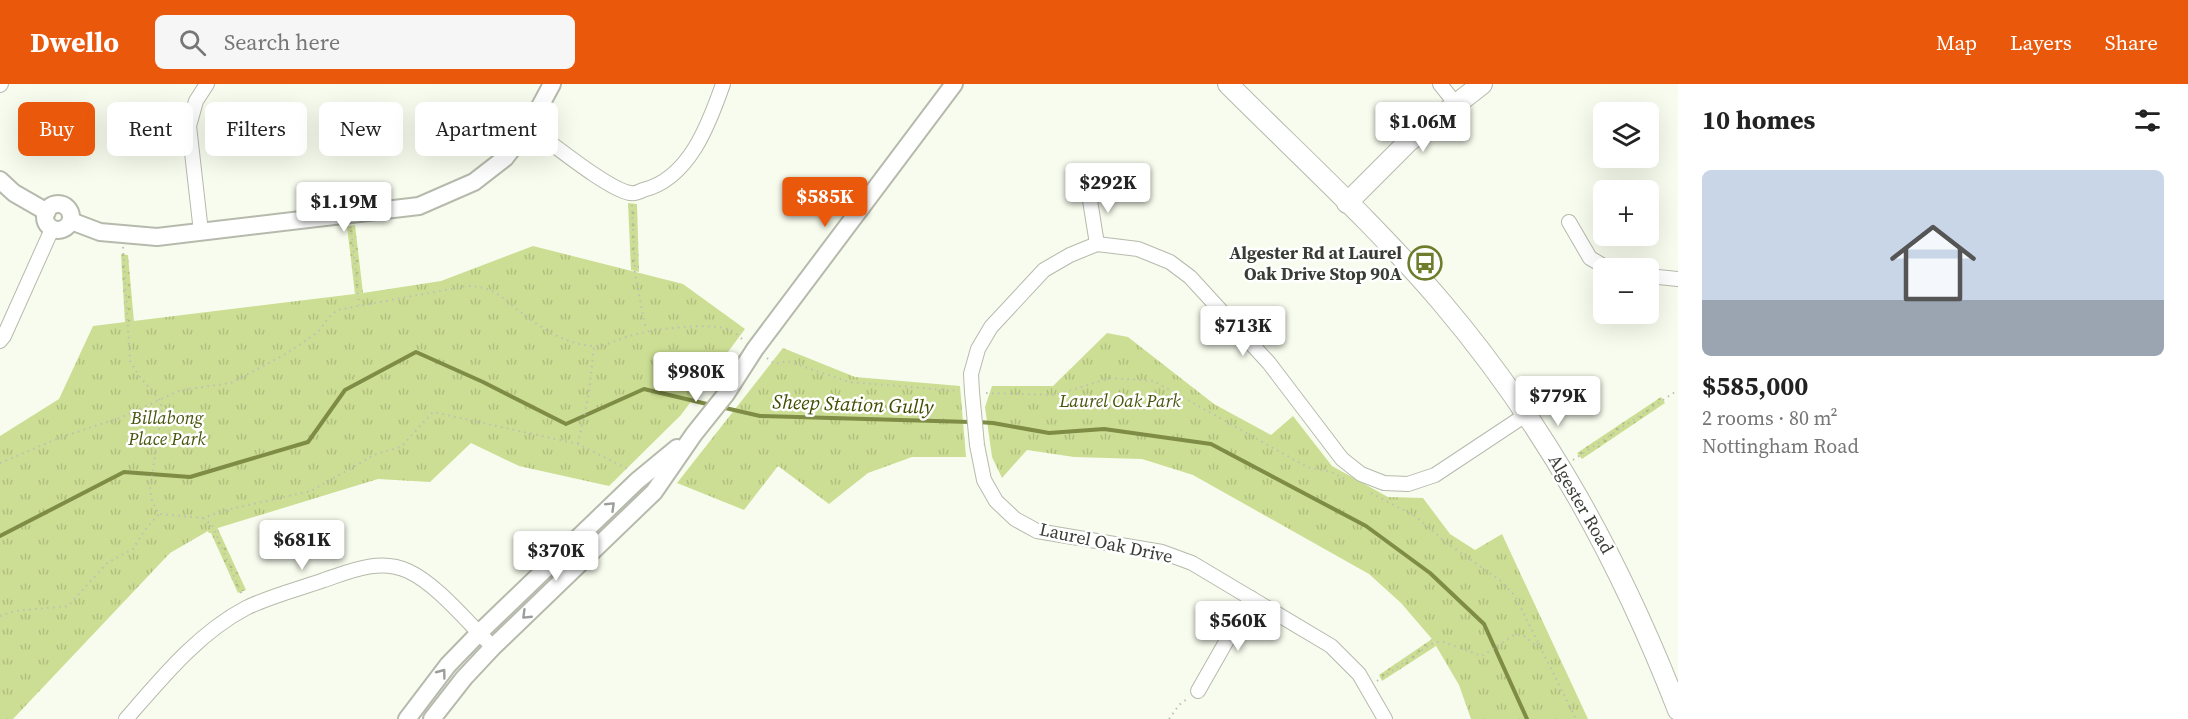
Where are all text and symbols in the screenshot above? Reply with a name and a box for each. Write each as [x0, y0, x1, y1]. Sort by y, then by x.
search box [155, 15, 575, 69]
text: Dwello [30, 23, 119, 61]
icon: search [176, 26, 209, 59]
text: Search here [224, 27, 340, 57]
text: Map [1936, 28, 1977, 57]
text: Layers [2010, 28, 2072, 57]
text: Share [2105, 28, 2158, 57]
chip: Buy [18, 102, 95, 156]
chip: Rent [107, 102, 193, 156]
chip: Filters [205, 102, 307, 156]
chip: New [319, 102, 403, 156]
chip: Apartment [415, 102, 558, 156]
pin: $1.06M [1374, 102, 1472, 153]
map controls [1593, 102, 1659, 324]
button: layers [1593, 102, 1659, 168]
text: 10 homes [1702, 102, 1815, 138]
icon: filters [2131, 104, 2164, 137]
text: $1.06M [1389, 107, 1457, 135]
pin: $292K [1066, 163, 1150, 214]
text: $292K [1079, 168, 1137, 196]
pin: $585K [783, 177, 867, 228]
button: + [1593, 180, 1659, 246]
pin: $1.19M [295, 182, 393, 233]
text: $585K [796, 182, 854, 210]
text: $1.19M [310, 187, 378, 215]
icon: home [1879, 209, 1987, 317]
place label: Algester Rd at Laurel Oak Drive Stop 90A [1229, 240, 1402, 286]
bus stop icon: Algester Rd at Laurel Oak Drive Stop 90A [1407, 245, 1443, 281]
button: − [1593, 258, 1659, 324]
pin: $713K [1201, 306, 1285, 357]
text: $713K [1214, 311, 1272, 339]
pin: $980K [654, 352, 738, 403]
text: $980K [667, 357, 725, 385]
text: $585,000 [1702, 368, 1808, 404]
pin: $779K [1516, 376, 1600, 427]
text: $779K [1529, 381, 1587, 409]
water label: Sheep Station Gully [772, 387, 934, 421]
park label: Laurel Oak Park [1058, 388, 1181, 413]
text: 2 rooms · 80 m² [1702, 404, 1838, 432]
park label: Billabong Place Park [127, 405, 206, 451]
text: Nottingham Road [1702, 432, 1859, 460]
street label: Algester Road [1543, 449, 1620, 558]
one-way arrow [603, 502, 614, 513]
street label: Laurel Oak Drive [1037, 516, 1175, 569]
pin: $681K [260, 520, 344, 571]
text: $681K [273, 525, 331, 553]
pin: $370K [514, 531, 598, 582]
text: $370K [527, 536, 585, 564]
pin: $560K [1196, 601, 1280, 652]
text: $560K [1209, 606, 1267, 634]
one-way arrow [523, 608, 533, 619]
one-way arrow [435, 668, 446, 679]

